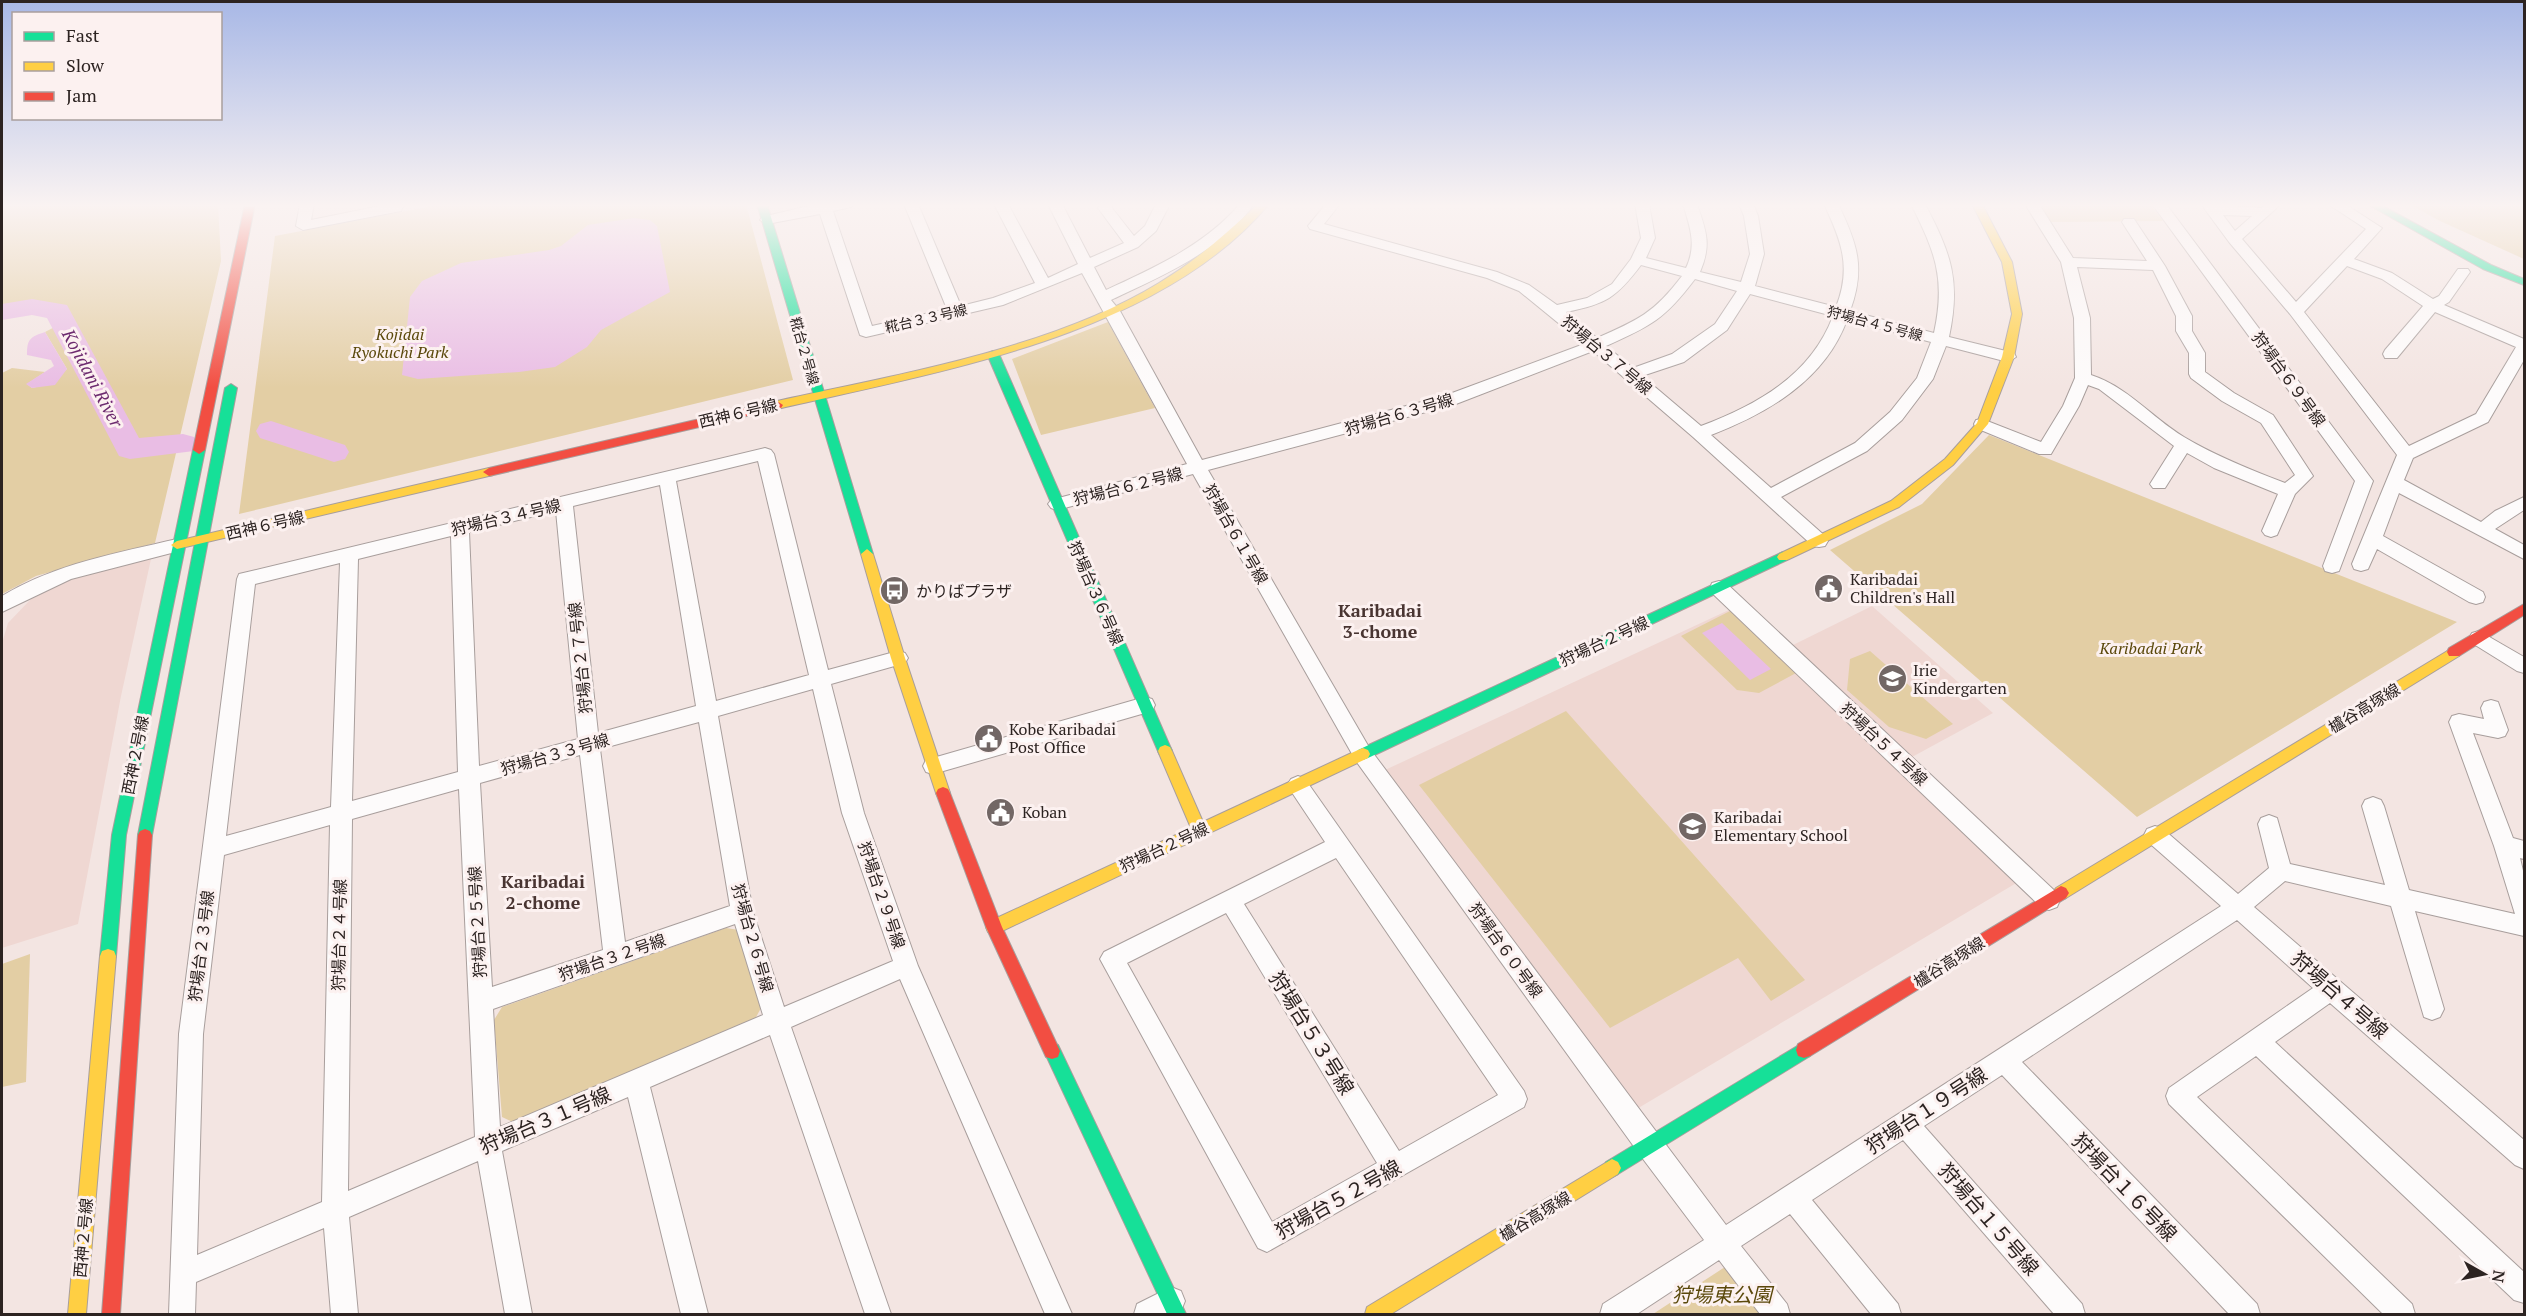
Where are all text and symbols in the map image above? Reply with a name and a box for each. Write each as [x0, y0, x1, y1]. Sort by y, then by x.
legend [12, 12, 222, 120]
text: Fast [66, 23, 100, 47]
text: Slow [66, 53, 105, 77]
text: Jam [66, 83, 97, 107]
street label: 糀台３３号線 [883, 299, 969, 337]
street label: 狩場台４５号線 [1825, 301, 1925, 345]
street label: 狩場台３７号線 [1557, 311, 1657, 399]
street label: 糀台２号線 [786, 315, 824, 387]
park label: Kojidai Ryokuchi Park [350, 323, 449, 363]
water label: Kojidani River [57, 324, 129, 432]
street label: 狩場台６９号線 [2247, 327, 2331, 431]
street label: 狩場台６３号線 [1342, 388, 1456, 440]
street label: 西神６号線 [697, 393, 779, 433]
street label: 狩場台６２号線 [1071, 462, 1185, 510]
street label: 狩場台６１号線 [1198, 480, 1274, 588]
street label: 狩場台３４号線 [449, 494, 563, 540]
street label: 西神６号線 [224, 505, 306, 545]
street label: 狩場台３６号線 [1063, 537, 1129, 649]
place label: Karibadai Children's Hall [1850, 568, 1955, 608]
public building icon: Karibadai Children's Hall [1813, 572, 1845, 604]
bus stop icon: かりばプラザ [879, 575, 911, 607]
place label: かりばプラザ [916, 580, 1012, 602]
district label: Karibadai 3-chome [1338, 598, 1422, 643]
street label: 狩場台２７号線 [563, 601, 597, 715]
street label: 狩場台２号線 [1556, 611, 1652, 671]
park label: Karibadai Park [2098, 637, 2203, 659]
place label: Irie Kindergarten [1913, 659, 2007, 699]
school or university icon: Irie Kindergarten [1876, 663, 1908, 695]
street label: 櫨谷高塚線 [2324, 678, 2404, 738]
street label: 狩場台５４号線 [1836, 698, 1932, 790]
street label: 西神２号線 [117, 714, 153, 796]
place label: Kobe Karibadai Post Office [1009, 718, 1116, 758]
public building icon: Kobe Karibadai Post Office [972, 722, 1004, 754]
street label: 狩場台３３号線 [498, 728, 612, 780]
public building icon: Koban [985, 796, 1017, 828]
place label: Koban [1022, 801, 1067, 823]
place label: Karibadai Elementary School [1714, 806, 1848, 846]
school or university icon: Karibadai Elementary School [1677, 810, 1709, 842]
street label: 狩場台２号線 [1116, 817, 1212, 877]
street label: 狩場台２９号線 [853, 838, 911, 952]
street label: 狩場台２５号線 [463, 865, 491, 979]
district label: Karibadai 2-chome [501, 869, 585, 914]
street label: 狩場台２４号線 [327, 879, 351, 991]
street label: 狩場台２６号線 [727, 881, 779, 995]
street label: 狩場台２３号線 [183, 889, 219, 1003]
street label: 狩場台６０号線 [1464, 898, 1548, 1002]
street label: 狩場台３２号線 [555, 928, 669, 986]
street label: 櫨谷高塚線 [1909, 931, 1989, 993]
street label: 狩場台４号線 [2286, 945, 2394, 1045]
street label: 狩場台５３号線 [1263, 966, 1361, 1100]
street label: 狩場台１９号線 [1860, 1061, 1992, 1159]
street label: 狩場台３１号線 [475, 1080, 615, 1160]
street label: 狩場台１６号線 [2067, 1127, 2183, 1247]
street label: 狩場台５２号線 [1270, 1153, 1406, 1245]
street label: 狩場台１５号線 [1933, 1157, 2045, 1281]
street label: 櫨谷高塚線 [1495, 1186, 1575, 1246]
street label: 西神２号線 [69, 1197, 97, 1279]
north arrow [2454, 1244, 2514, 1304]
text: N [2487, 1269, 2511, 1284]
park label: 狩場東公園 [1672, 1281, 1775, 1308]

